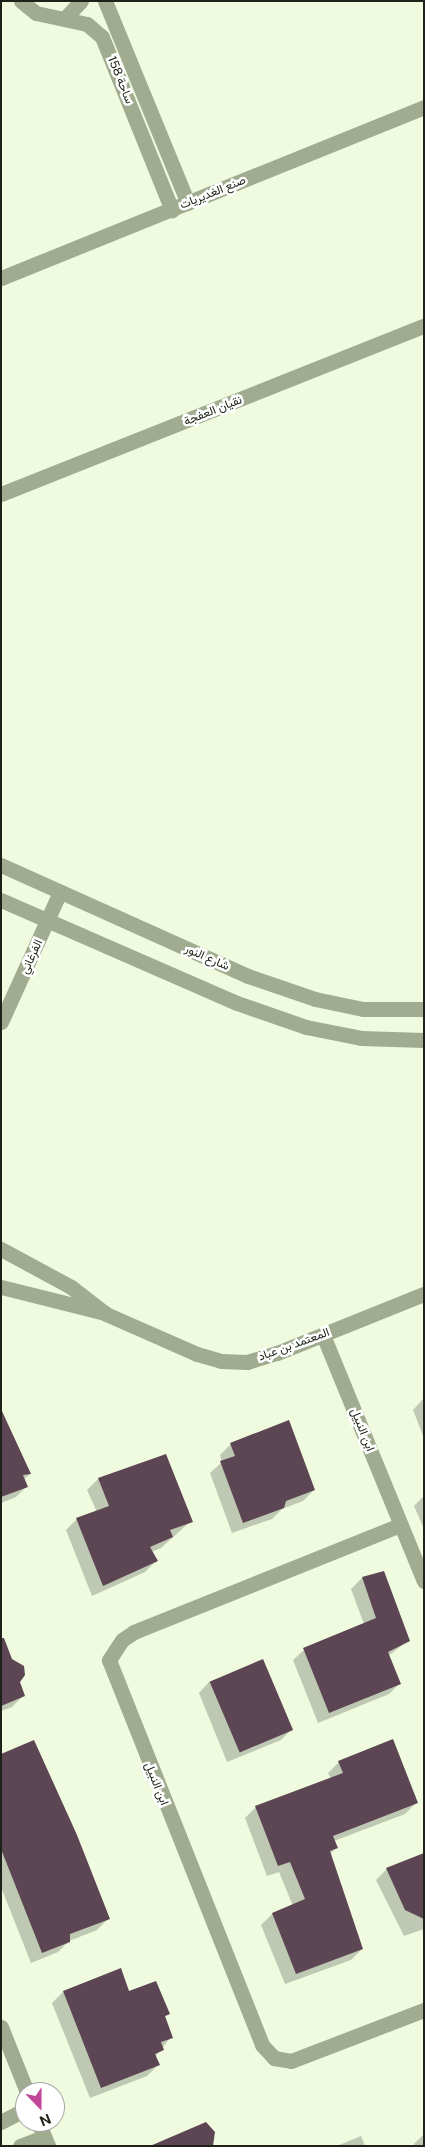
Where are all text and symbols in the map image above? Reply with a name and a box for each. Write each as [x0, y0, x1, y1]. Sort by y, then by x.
street label: ساحة 158 [104, 54, 136, 106]
street label: صنع الغديريات [178, 173, 248, 213]
street label: نقيان العفجة [182, 393, 244, 429]
street label: الفرغاني [18, 937, 46, 977]
street label: شارع النور [183, 942, 231, 974]
street label: المعتمد بن عباد [256, 1325, 332, 1365]
street label: ابن النبيل [347, 1406, 377, 1454]
street label: ابن النبيل [141, 1760, 171, 1808]
north arrow [15, 2082, 65, 2132]
text: N [37, 2111, 53, 2129]

